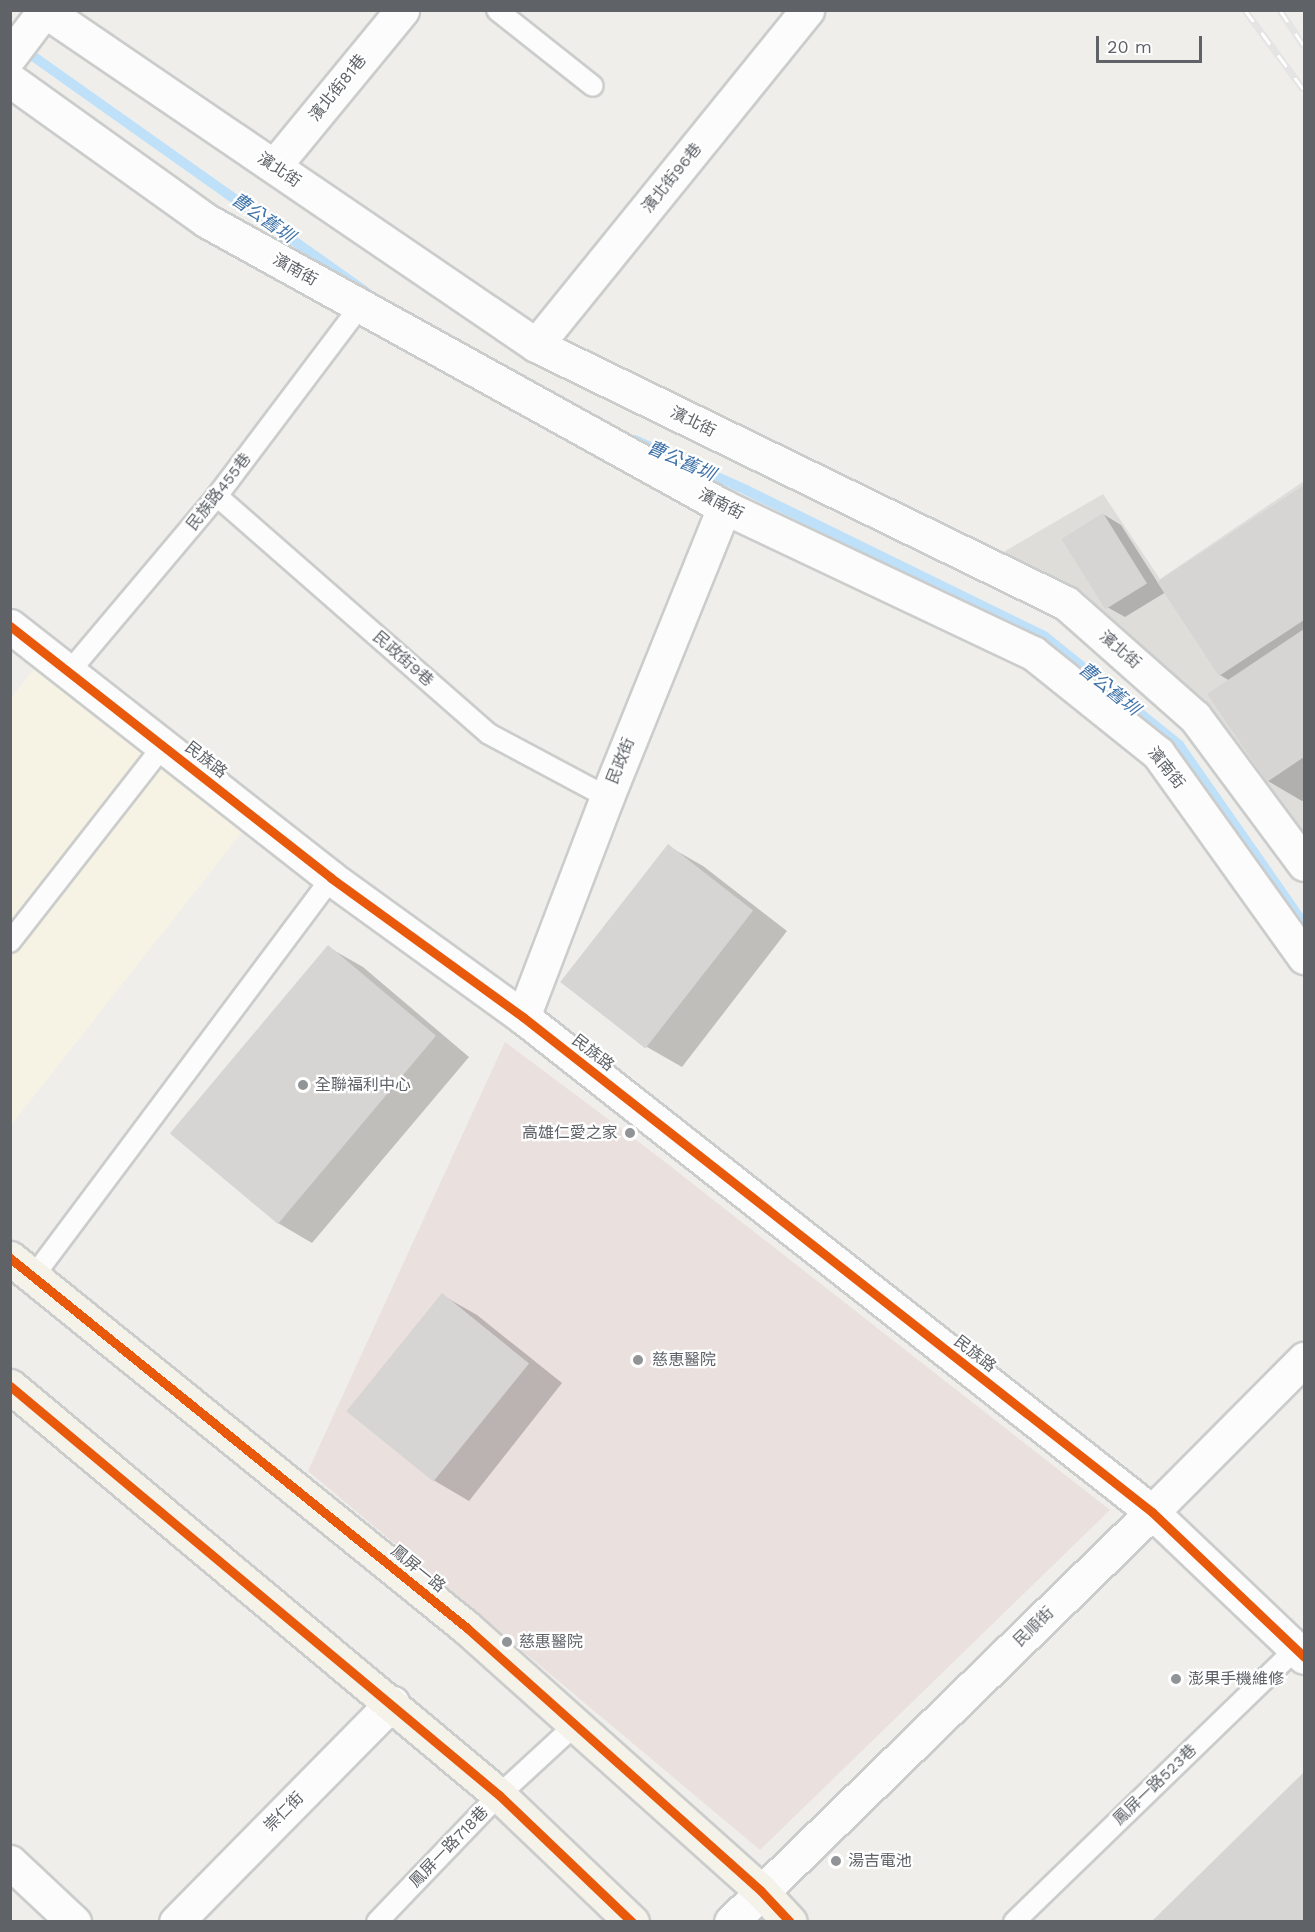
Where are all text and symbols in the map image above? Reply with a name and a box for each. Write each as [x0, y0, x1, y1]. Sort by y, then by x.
scale bar [1099, 24, 1206, 62]
text: 20 m [1107, 36, 1152, 57]
street label: 濱北街81巷 [305, 51, 371, 125]
street label: 濱北街96巷 [638, 139, 706, 217]
street label: 濱北街 [254, 149, 304, 191]
water label: 曹公舊圳 [227, 189, 299, 247]
street label: 濱南街 [269, 250, 321, 290]
street label: 濱北街 [667, 403, 719, 441]
water label: 曹公舊圳 [644, 436, 718, 486]
street label: 民族路455巷 [183, 450, 255, 534]
street label: 濱南街 [695, 485, 747, 523]
street label: 濱北街 [1096, 627, 1144, 673]
street label: 民政街9巷 [369, 628, 437, 690]
water label: 曹公舊圳 [1074, 658, 1144, 720]
street label: 民政街 [603, 735, 639, 787]
street label: 民族路 [181, 738, 231, 782]
street label: 濱南街 [1143, 743, 1189, 793]
street label: 民族路 [568, 1031, 618, 1075]
place label: 全聯福利中心 [315, 1075, 411, 1095]
marker: 全聯福利中心 [296, 1078, 310, 1092]
place label: 高雄仁愛之家 [522, 1123, 618, 1143]
marker: 高雄仁愛之家 [623, 1126, 637, 1140]
street label: 民族路 [950, 1332, 1000, 1376]
place label: 慈恵醫院 [652, 1350, 716, 1370]
marker: 慈恵醫院 [629, 1351, 647, 1369]
street label: 鳳屏一路 [387, 1541, 449, 1597]
street label: 民順街 [1010, 1603, 1058, 1651]
place label: 慈惠醫院 [519, 1632, 583, 1652]
marker: 慈惠醫院 [500, 1635, 514, 1649]
place label: 澎果手機維修 [1188, 1669, 1284, 1689]
marker: 澎果手機維修 [1169, 1672, 1183, 1686]
street label: 鳳屏一路523巷 [1109, 1741, 1201, 1829]
street label: 崇仁街 [260, 1788, 308, 1836]
street label: 鳳屏一路718巷 [406, 1803, 492, 1891]
place label: 湯吉電池 [848, 1851, 912, 1871]
marker: 湯吉電池 [829, 1854, 843, 1868]

